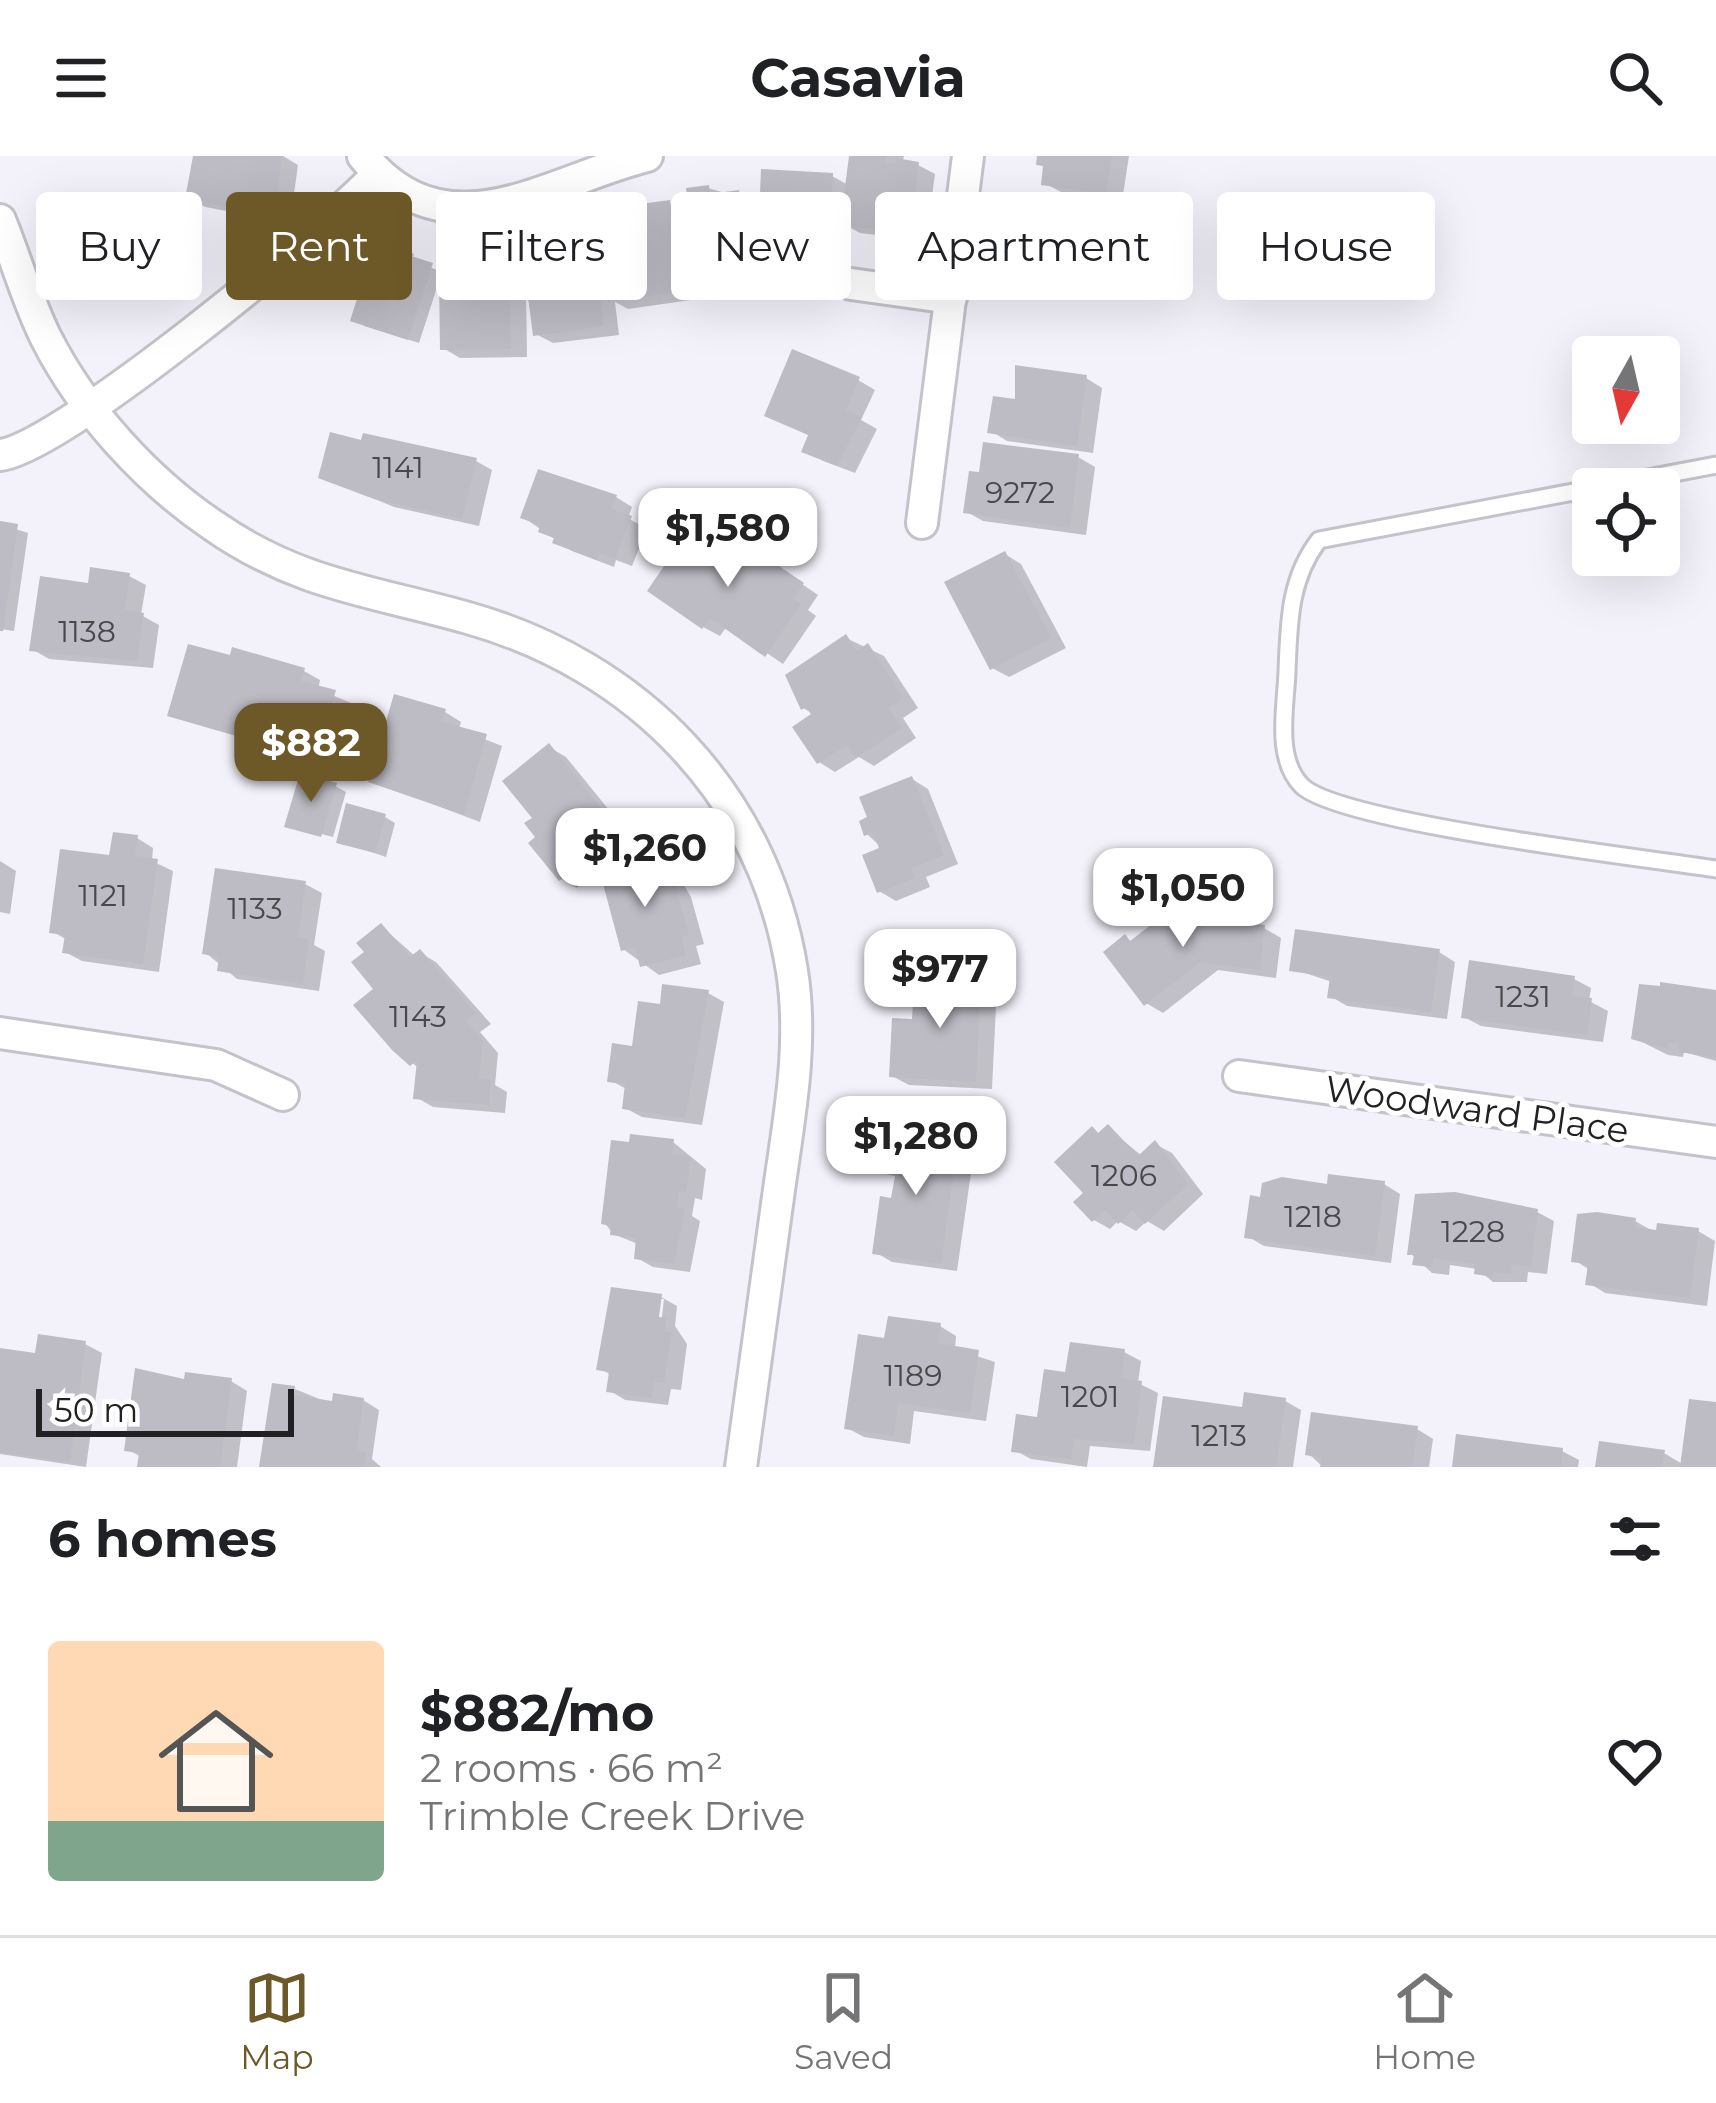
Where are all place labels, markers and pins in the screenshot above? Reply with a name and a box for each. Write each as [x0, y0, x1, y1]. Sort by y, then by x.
pin: $1,580 [630, 488, 826, 590]
pin: $882 [240, 703, 382, 805]
pin: $1,260 [547, 808, 743, 910]
pin: $1,050 [1085, 848, 1281, 950]
pin: $977 [869, 929, 1011, 1031]
pin: $1,280 [818, 1096, 1014, 1198]

